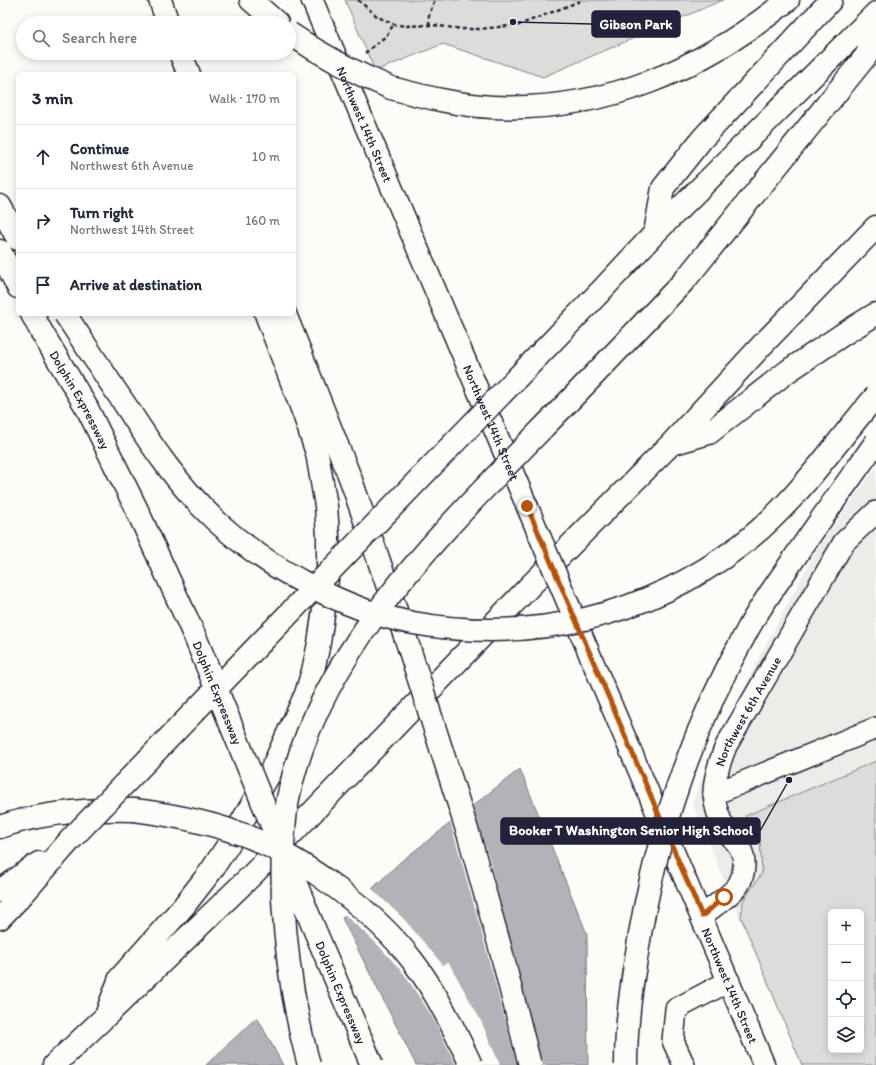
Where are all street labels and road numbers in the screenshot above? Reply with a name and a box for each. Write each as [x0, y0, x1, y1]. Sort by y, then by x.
street label: Northwest 14th Street [333, 64, 396, 185]
street label: Dolphin Expressway [46, 348, 113, 452]
street label: Northwest 14th Street [460, 363, 522, 483]
street label: Dolphin Expressway [190, 639, 245, 747]
street label: Northwest 6th Avenue [712, 654, 784, 768]
street label: Northwest 14th Street [699, 926, 761, 1046]
street label: Dolphin Expressway [312, 939, 369, 1046]

